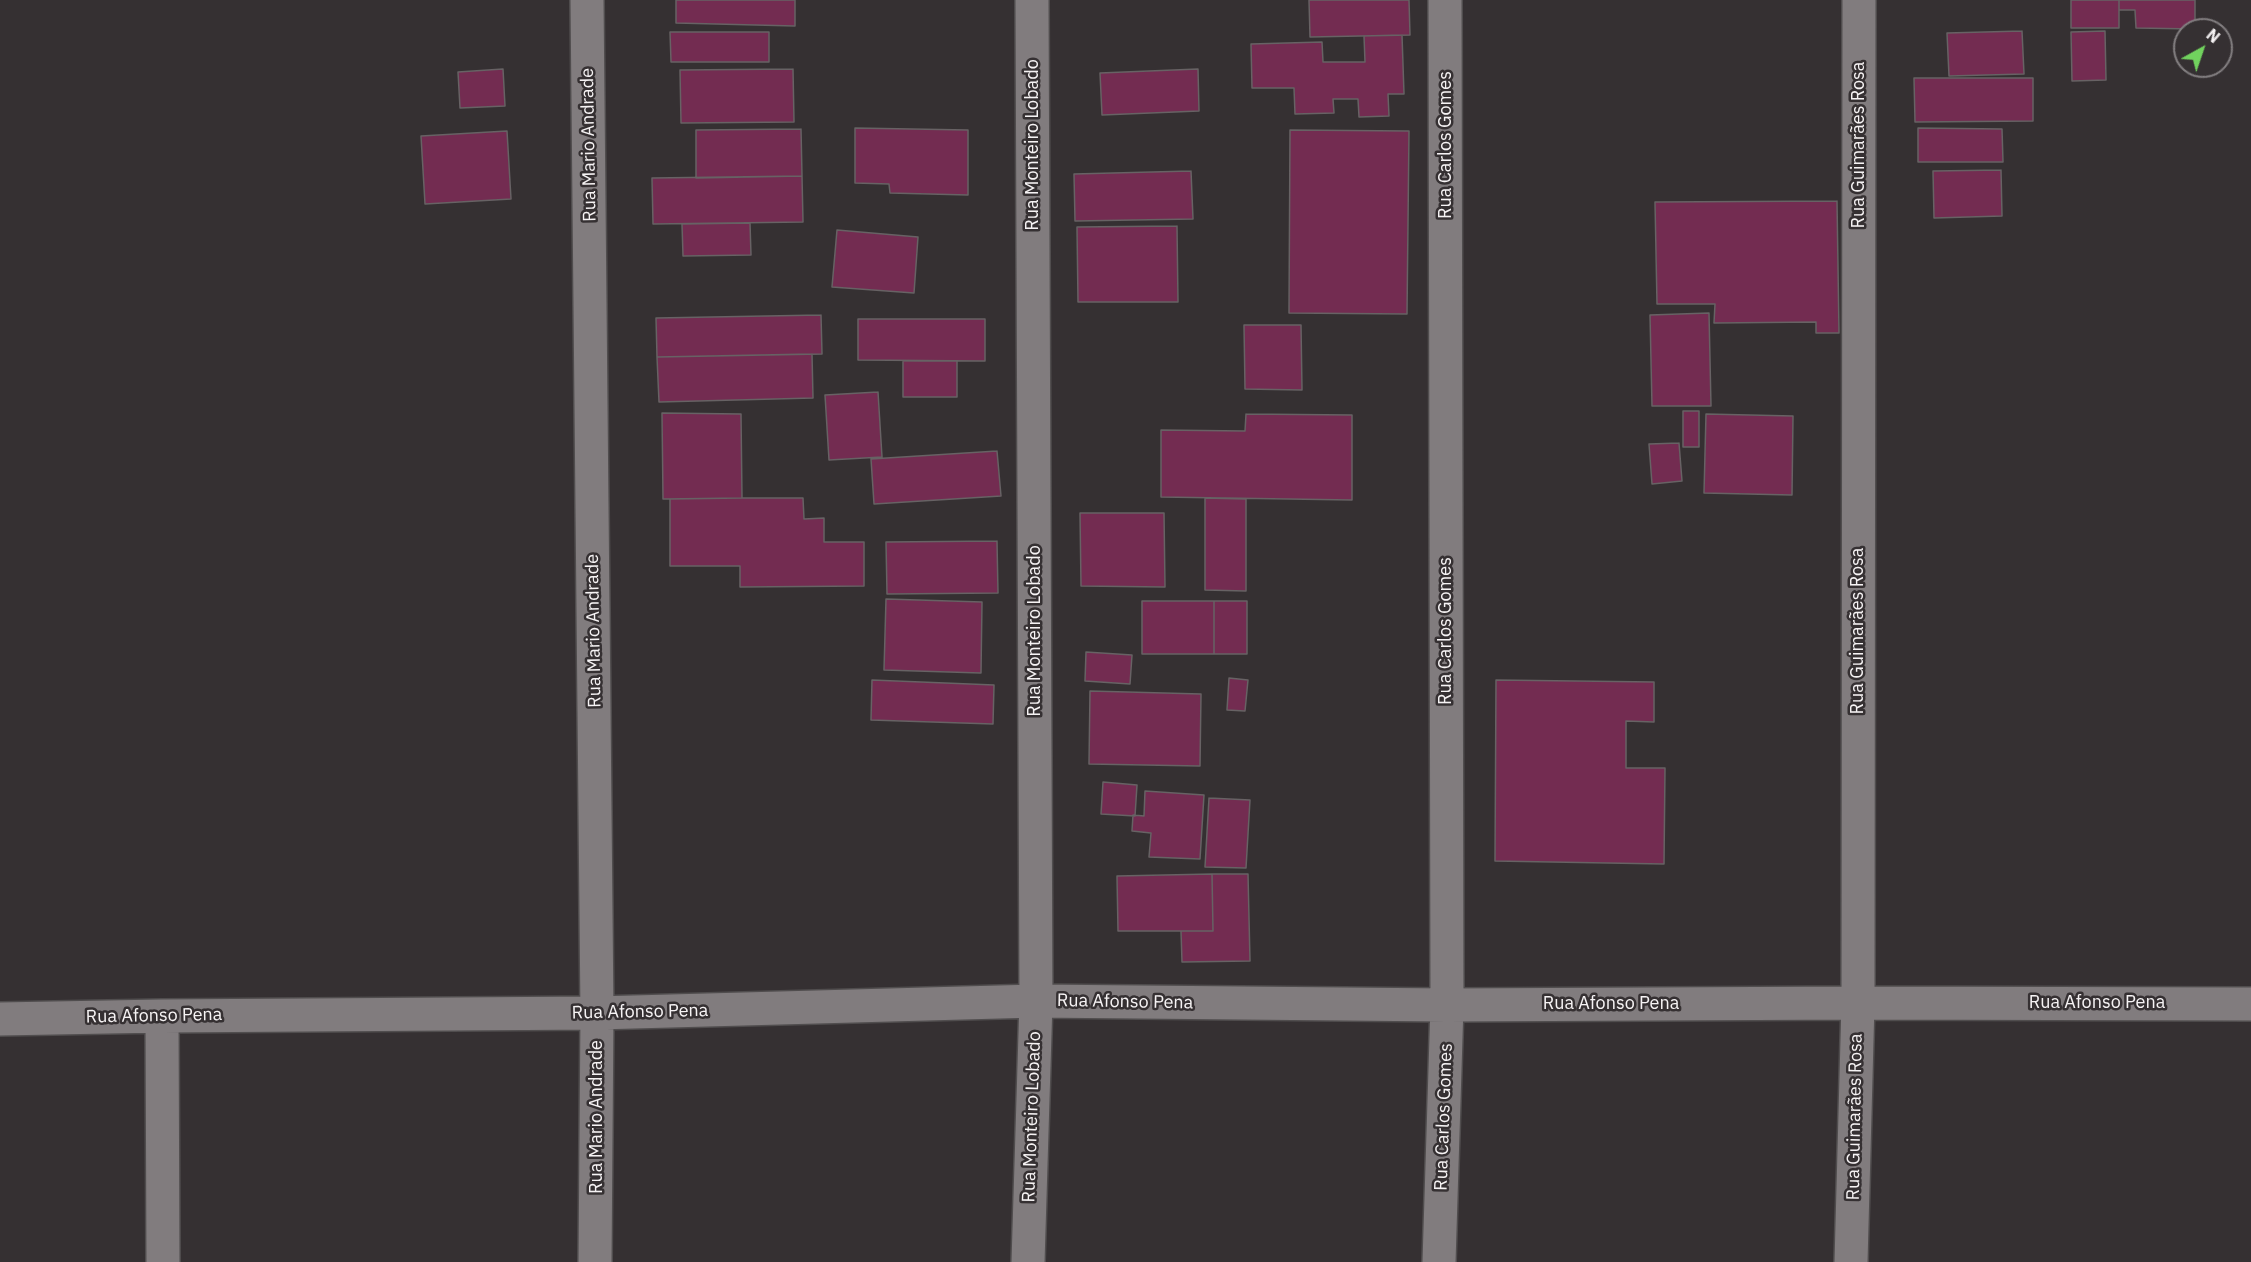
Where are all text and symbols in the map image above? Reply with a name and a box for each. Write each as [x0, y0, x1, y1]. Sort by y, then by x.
north arrow [2173, 18, 2233, 78]
text: N [2202, 24, 2224, 47]
street label: Rua Monteiro Lobado [1022, 59, 1044, 231]
street label: Rua Guimarães Rosa [1848, 62, 1870, 228]
street label: Rua Mario Andrade [577, 68, 601, 222]
street label: Rua Carlos Gomes [1435, 71, 1457, 219]
street label: Rua Monteiro Lobado [1024, 545, 1046, 717]
street label: Rua Guimarães Rosa [1847, 548, 1869, 714]
street label: Rua Mario Andrade [582, 554, 606, 708]
street label: Rua Carlos Gomes [1435, 557, 1457, 705]
street label: Rua Afonso Pena [1057, 990, 1193, 1014]
street label: Rua Afonso Pena [2029, 992, 2165, 1014]
street label: Rua Afonso Pena [1543, 993, 1679, 1015]
street label: Rua Afonso Pena [572, 1000, 708, 1024]
street label: Rua Afonso Pena [86, 1004, 222, 1028]
street label: Rua Monteiro Lobado [1018, 1031, 1046, 1203]
street label: Rua Guimarães Rosa [1843, 1033, 1867, 1201]
street label: Rua Mario Andrade [586, 1040, 608, 1194]
street label: Rua Carlos Gomes [1431, 1043, 1457, 1191]

